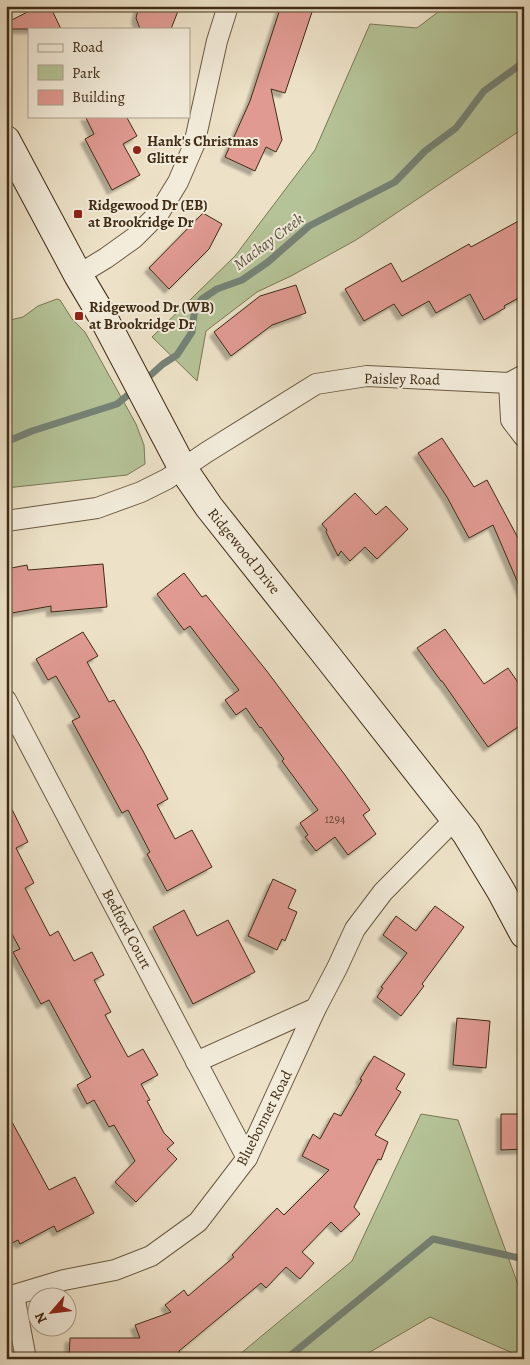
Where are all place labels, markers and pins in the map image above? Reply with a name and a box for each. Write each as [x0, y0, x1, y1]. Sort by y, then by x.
place label: Hank's Christmas Glitter [147, 131, 258, 168]
marker: Hank's Christmas Glitter [131, 144, 143, 156]
place label: Ridgewood Dr (EB) at Brookridge Dr [88, 195, 208, 232]
marker: Ridgewood Dr (EB) at Brookridge Dr [72, 208, 84, 220]
place label: Ridgewood Dr (WB) at Brookridge Dr [89, 297, 214, 334]
marker: Ridgewood Dr (WB) at Brookridge Dr [73, 310, 85, 322]

